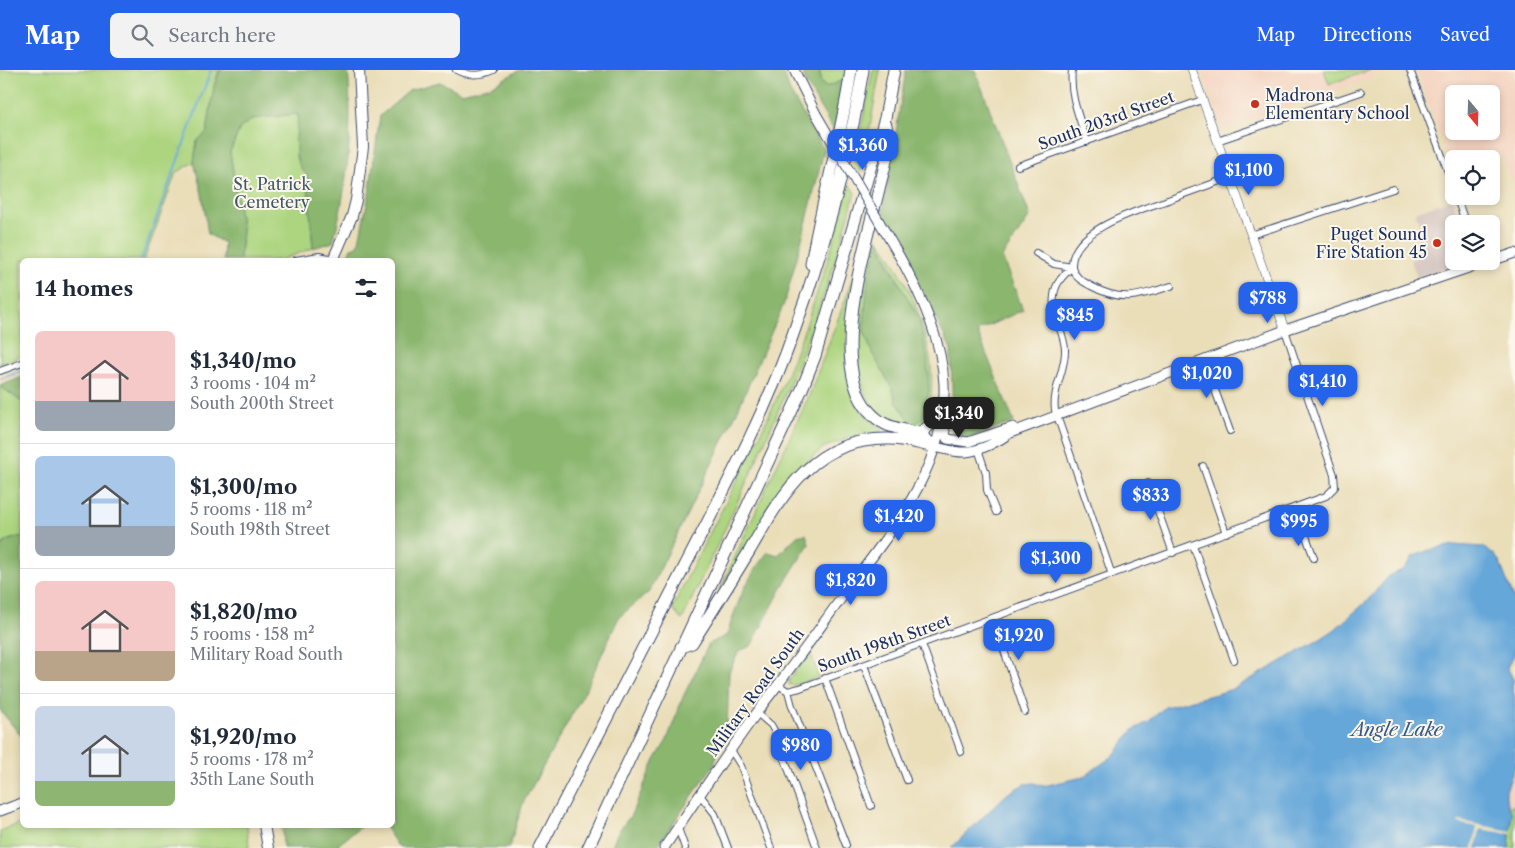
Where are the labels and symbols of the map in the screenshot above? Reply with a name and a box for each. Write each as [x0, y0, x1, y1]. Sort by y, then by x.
place label: Madrona Elementary School [1265, 85, 1410, 123]
north arrow [1445, 85, 1500, 140]
street label: South 203rd Street [1035, 86, 1177, 154]
marker: Madrona Elementary School [1249, 98, 1261, 110]
pin: $1,360 [822, 128, 904, 171]
pin: $1,100 [1208, 154, 1290, 196]
park label: St. Patrick Cemetery [233, 174, 311, 212]
place label: Puget Sound Fire Station 45 [1316, 224, 1427, 262]
marker: Puget Sound Fire Station 45 [1431, 237, 1443, 249]
pin: $788 [1238, 282, 1298, 324]
pin: $845 [1045, 298, 1105, 341]
pin: $1,020 [1166, 356, 1248, 399]
pin: $1,410 [1282, 364, 1364, 407]
pin: $1,340 [918, 396, 1000, 439]
pin: $833 [1121, 478, 1181, 521]
pin: $1,420 [858, 500, 940, 542]
pin: $995 [1269, 504, 1329, 547]
pin: $1,300 [1015, 542, 1097, 584]
pin: $1,820 [810, 564, 892, 606]
street label: South 198th Street [815, 610, 954, 676]
pin: $1,920 [978, 618, 1060, 661]
street label: Military Road South [702, 624, 808, 760]
water label: Angle Lake [1348, 719, 1444, 741]
pin: $980 [771, 728, 831, 771]

